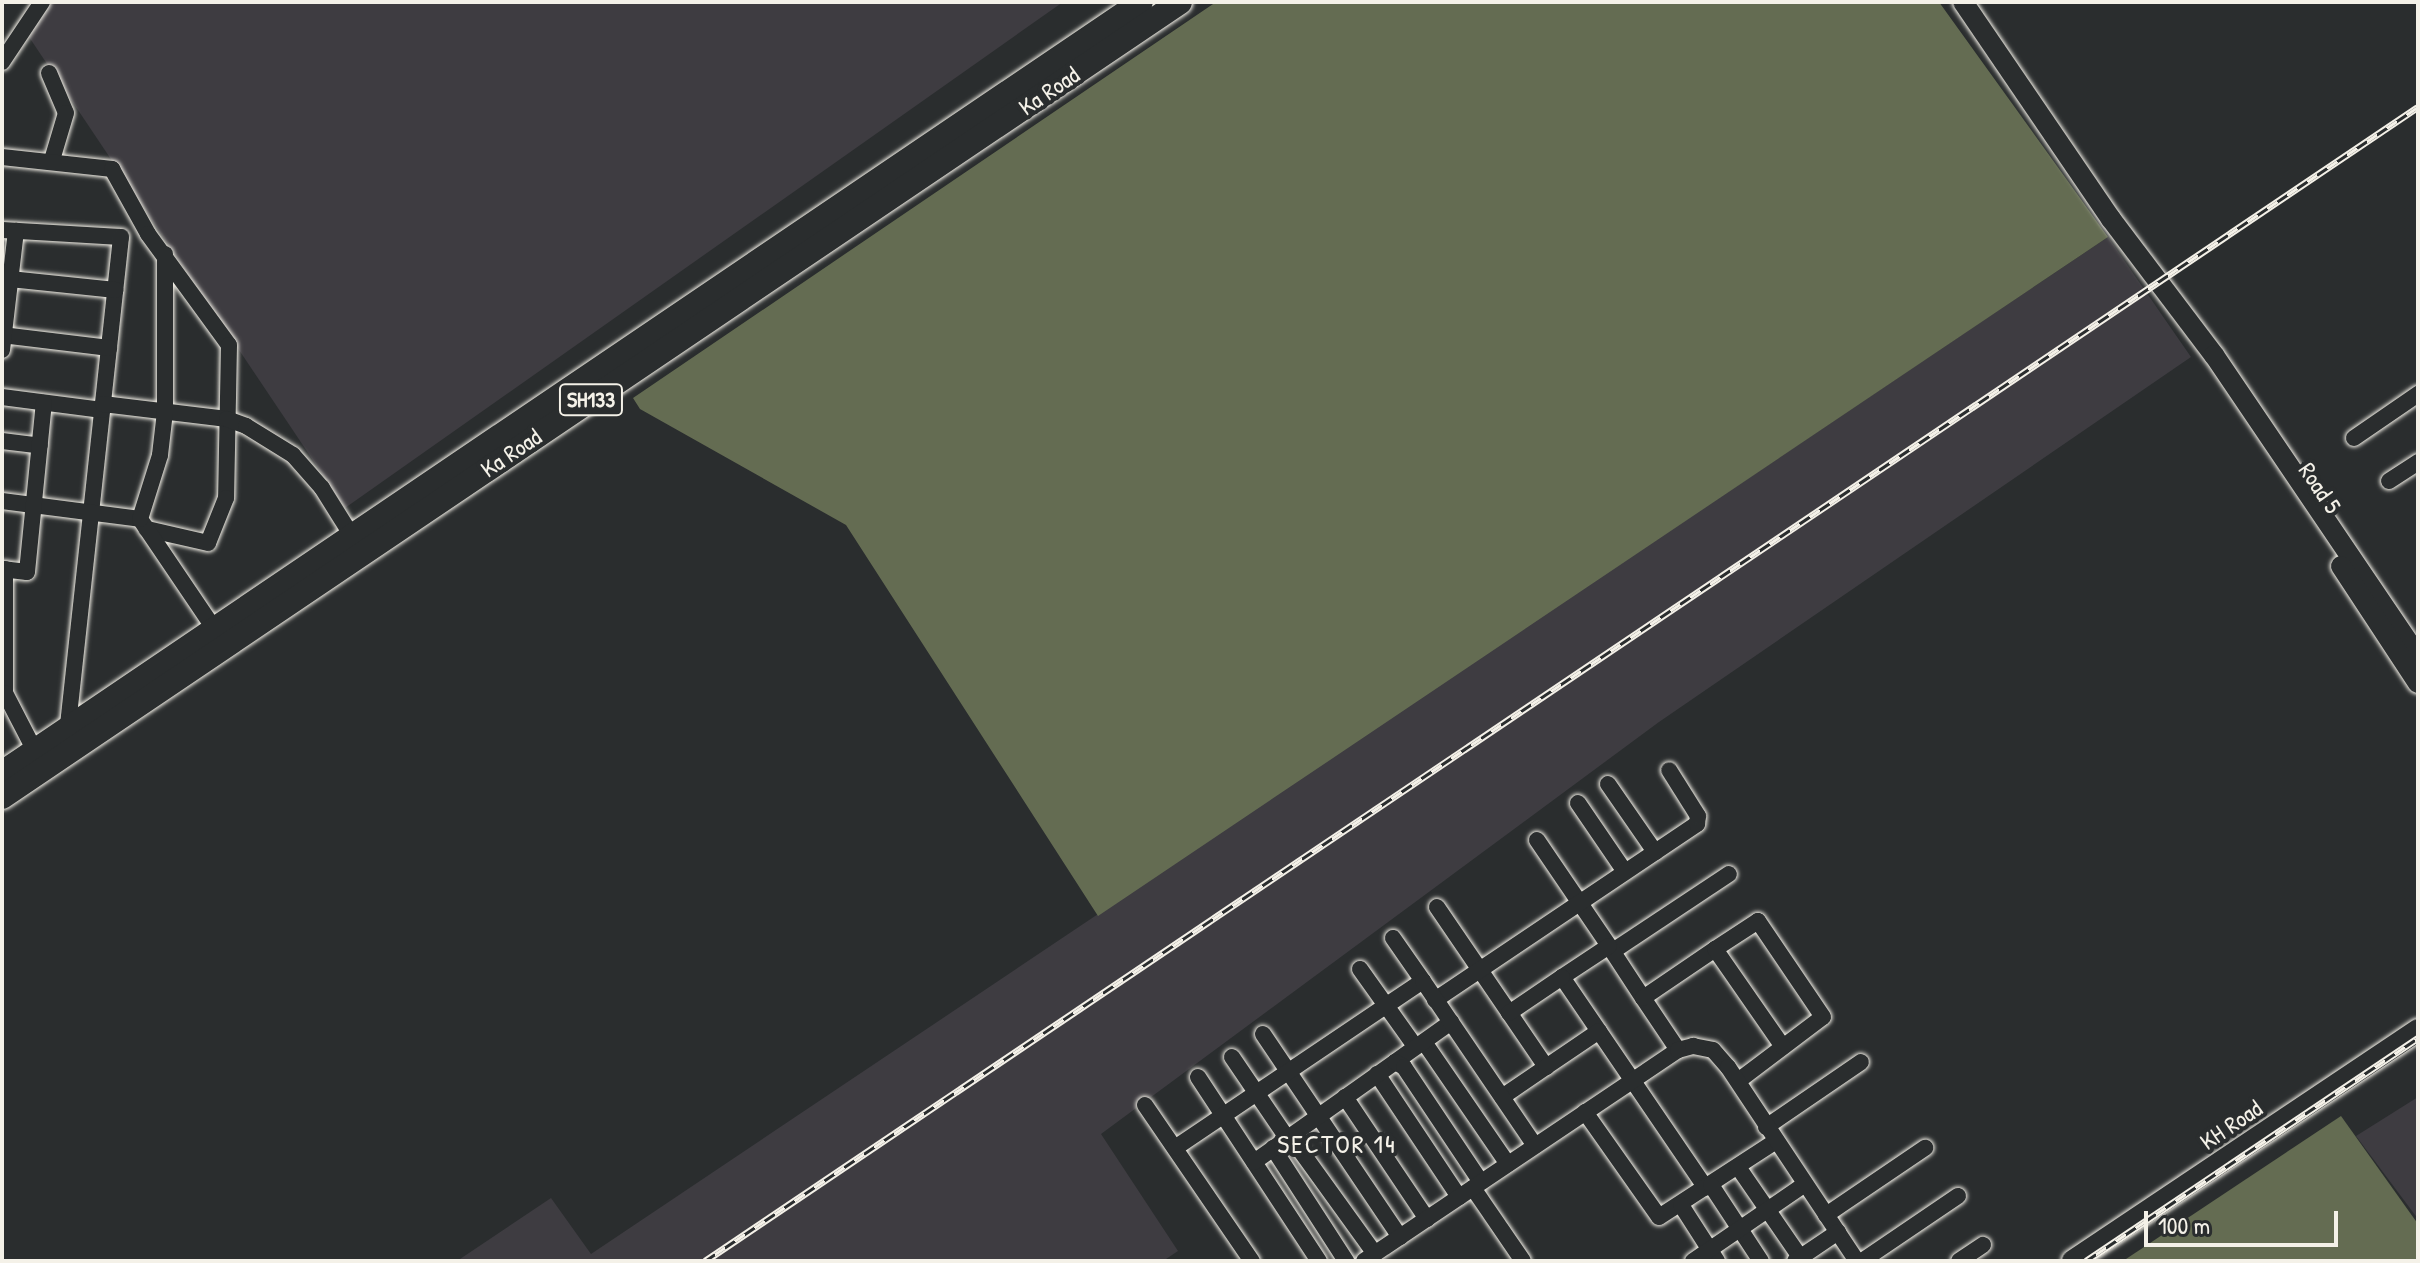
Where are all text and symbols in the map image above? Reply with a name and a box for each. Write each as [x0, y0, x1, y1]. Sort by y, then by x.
street label: Ka Road [1013, 60, 1085, 122]
road number: SH133 [557, 382, 625, 418]
street label: Ka Road [475, 422, 547, 484]
street label: Road 5 [2293, 457, 2347, 519]
street label: KH Road [2194, 1094, 2268, 1156]
district label: SECTOR 14 [1277, 1128, 1397, 1160]
scale bar [2148, 1195, 2342, 1245]
text: 100 m [2158, 1209, 2210, 1241]

